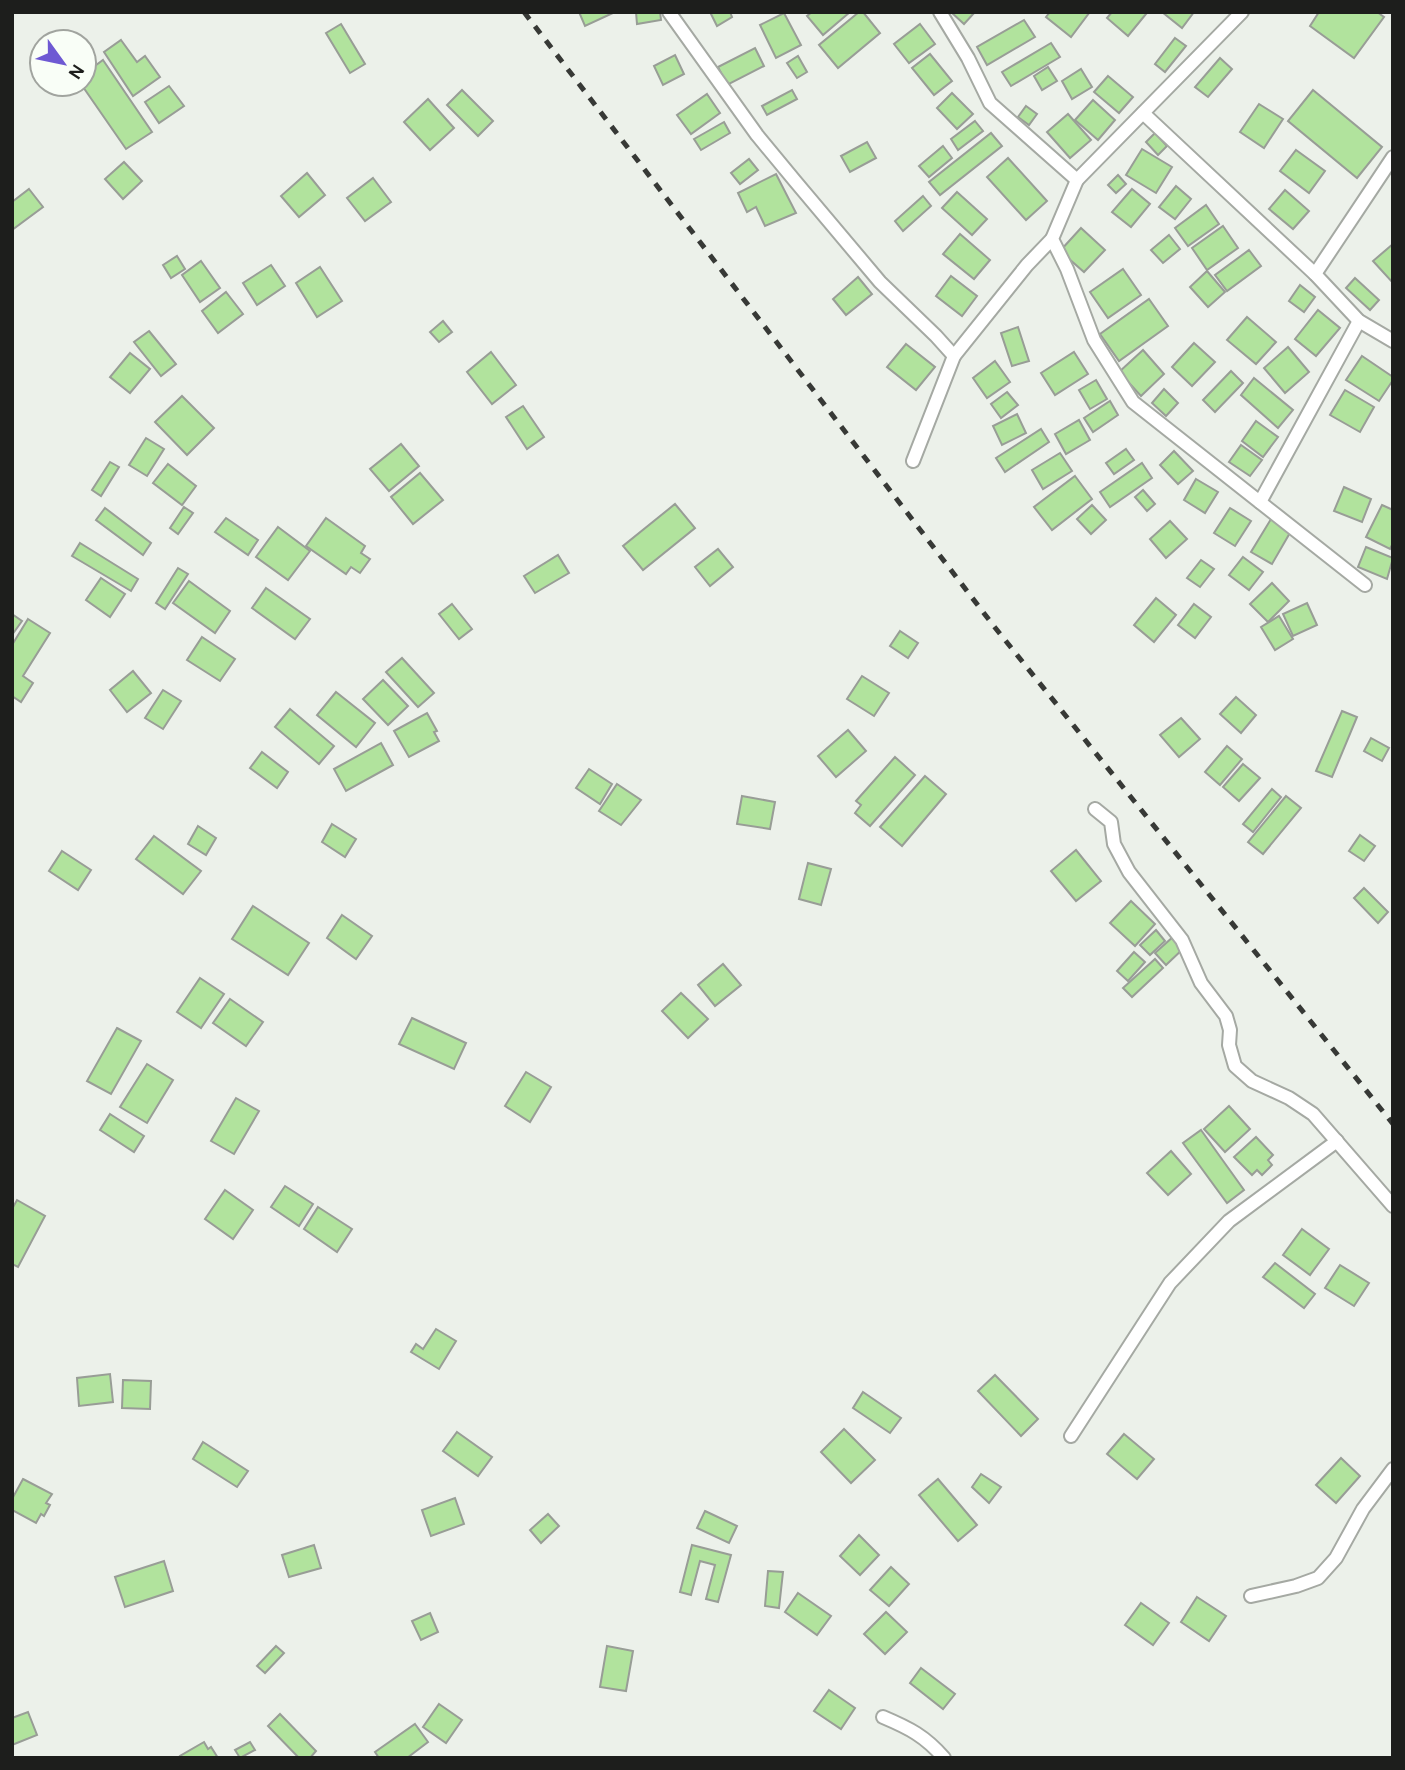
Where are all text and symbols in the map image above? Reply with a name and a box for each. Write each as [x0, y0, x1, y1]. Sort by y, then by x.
north arrow [28, 28, 98, 98]
text: N [63, 60, 89, 83]

